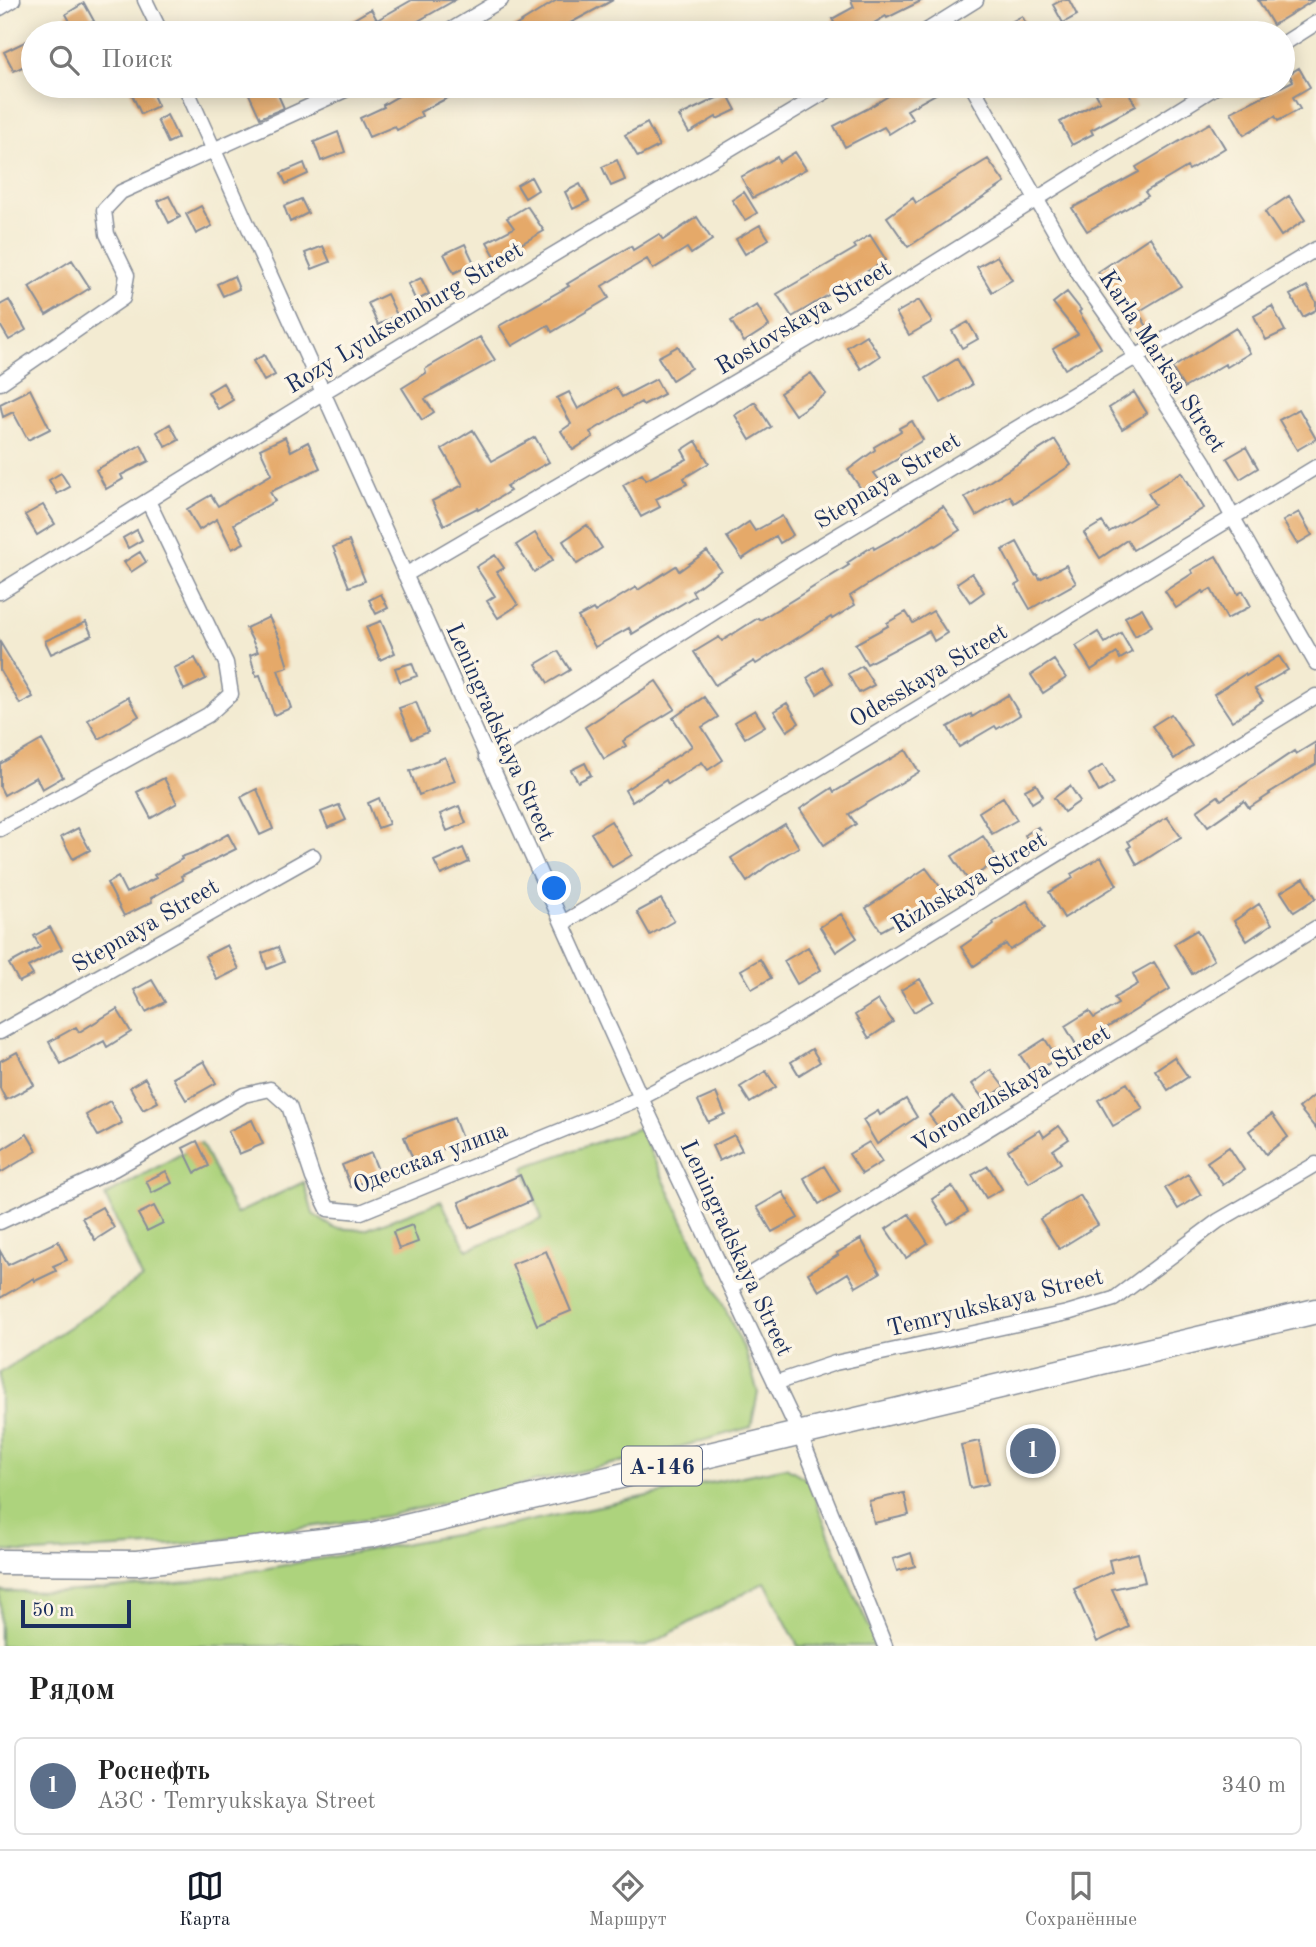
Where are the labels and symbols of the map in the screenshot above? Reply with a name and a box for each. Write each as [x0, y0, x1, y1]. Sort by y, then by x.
street label: Rozy Lyuksemburg Street [282, 238, 528, 399]
street label: Rostovskaya Street [712, 257, 896, 381]
street label: Karla Marksa Street [1094, 267, 1229, 457]
street label: Stepnaya Street [811, 429, 965, 535]
street label: Leningradskaya Street [440, 620, 558, 845]
street label: Odesskaya Street [846, 620, 1012, 733]
street label: Rizhskaya Street [889, 828, 1052, 939]
your location [537, 871, 571, 905]
street label: Stepnaya Street [68, 875, 224, 978]
street label: Voronezhskaya Street [909, 1021, 1115, 1158]
street label: Одесская улица [350, 1118, 512, 1199]
street label: Leningradskaya Street [675, 1137, 796, 1360]
street label: Temryukskaya Street [885, 1265, 1106, 1342]
pin: 1 [1010, 1425, 1056, 1477]
road number: А-146 [622, 1446, 702, 1485]
scale bar [21, 1597, 131, 1629]

